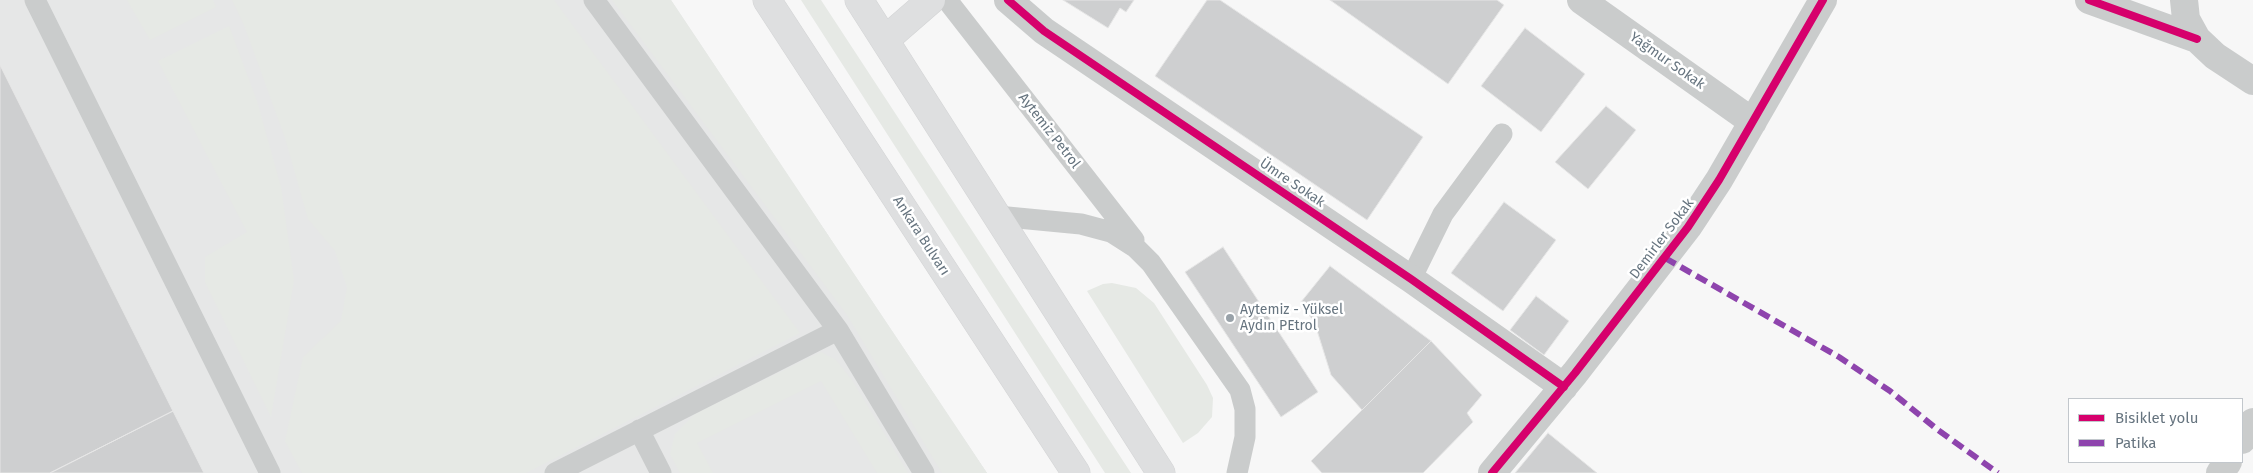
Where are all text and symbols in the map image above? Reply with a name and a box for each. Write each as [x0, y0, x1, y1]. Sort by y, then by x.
street label: Yağmur Sokak [1626, 29, 1708, 93]
street label: Aytemiz Petrol [1014, 90, 1084, 172]
street label: Ümre Sokak [1256, 155, 1328, 211]
street label: Ankara Bulvarı [889, 193, 953, 279]
street label: Demirler Sokak [1626, 195, 1698, 283]
place label: Aytemiz - Yüksel Aydın PEtrol [1240, 302, 1343, 334]
marker: Aytemiz - Yüksel Aydın PEtrol [1224, 312, 1236, 324]
legend [2068, 398, 2243, 463]
text: Bisiklet yolu [2115, 409, 2198, 427]
text: Patika [2115, 434, 2156, 452]

